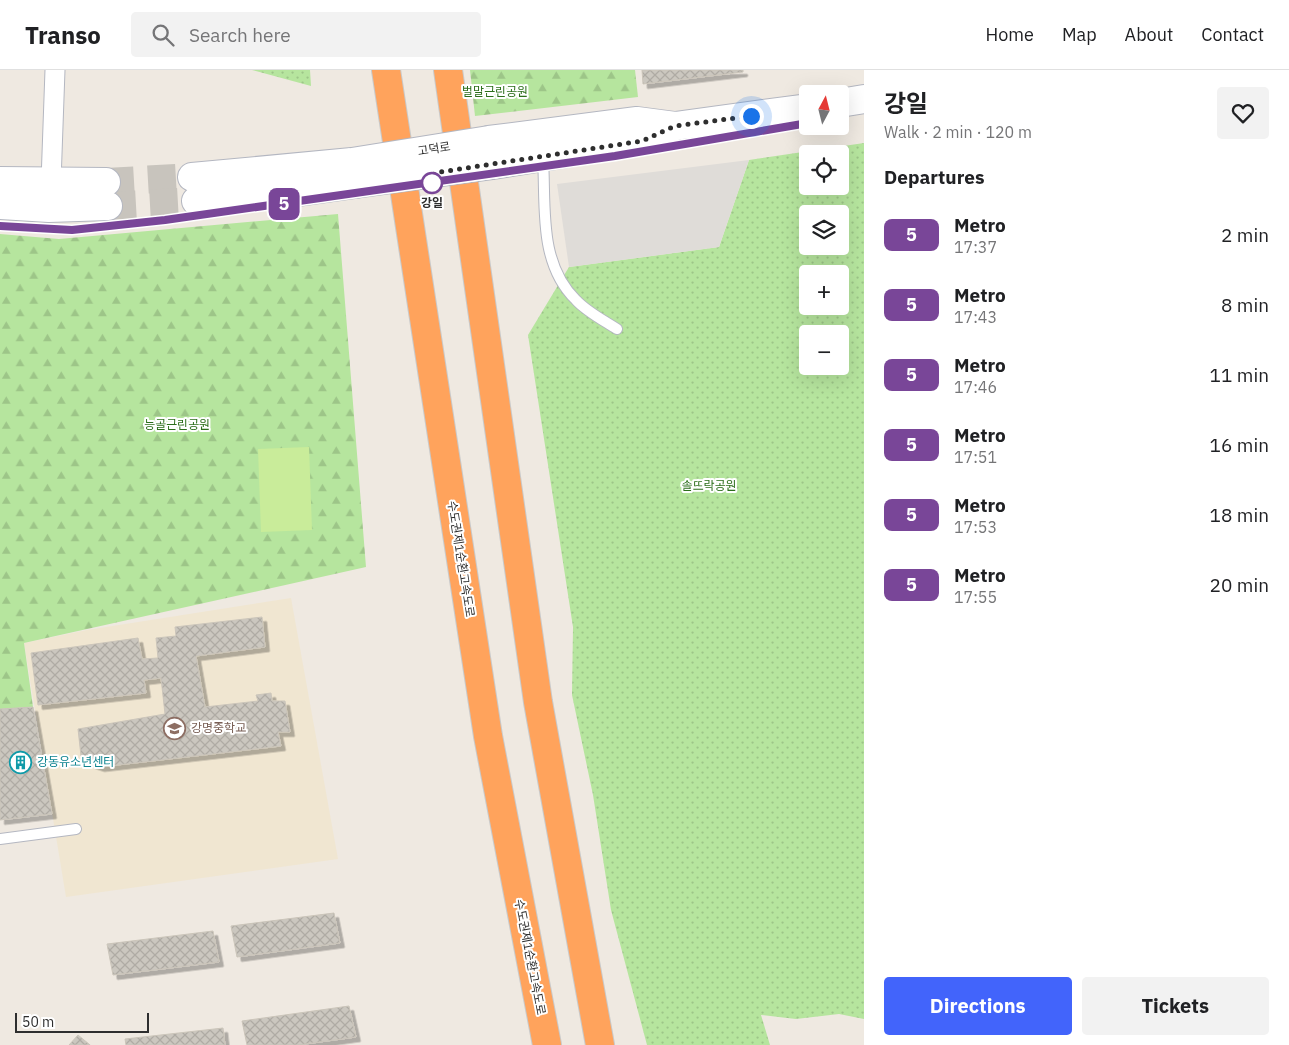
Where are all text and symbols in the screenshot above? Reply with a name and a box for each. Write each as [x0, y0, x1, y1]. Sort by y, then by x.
search box [131, 12, 481, 57]
text: Transo [25, 19, 101, 51]
icon: search [149, 21, 177, 49]
text: Search here [189, 23, 291, 47]
text: Home [986, 23, 1034, 46]
text: Map [1062, 23, 1097, 46]
text: About [1125, 23, 1173, 46]
text: Contact [1201, 23, 1264, 46]
park label: 벌말근린공원 [462, 84, 528, 99]
north arrow [799, 85, 849, 135]
map controls [799, 85, 849, 375]
text: 강일 [884, 87, 928, 119]
button: heart [1217, 87, 1269, 139]
your location [739, 104, 764, 129]
text: Walk · 2 min · 120 m [884, 122, 1032, 142]
street label: 고덕로 [416, 139, 451, 159]
button: locate [799, 145, 849, 195]
text: Departures [884, 165, 984, 189]
marker: 강일 [421, 172, 443, 194]
line badge: 5 [268, 188, 300, 220]
text: 5 [279, 192, 289, 215]
place label: 강일 [421, 195, 443, 210]
button: layers [799, 205, 849, 255]
text: Metro [954, 213, 1006, 237]
text: 5 [906, 223, 917, 246]
text: 2 min [1221, 223, 1269, 247]
text: 17:37 [954, 237, 997, 257]
button: + [799, 265, 849, 315]
text: Metro [954, 283, 1006, 307]
text: 5 [906, 293, 917, 316]
text: 8 min [1221, 293, 1269, 317]
text: 17:43 [954, 307, 997, 327]
button: − [799, 325, 849, 375]
text: Metro [954, 353, 1006, 377]
text: 5 [906, 363, 917, 386]
text: 11 min [1210, 363, 1269, 387]
text: 17:46 [954, 377, 997, 397]
park label: 능골근린공원 [144, 417, 210, 432]
text: Metro [954, 423, 1006, 447]
text: 5 [906, 433, 917, 456]
text: 16 min [1210, 433, 1269, 457]
text: 17:51 [954, 447, 997, 467]
park label: 솔뜨락공원 [681, 478, 737, 493]
text: Metro [954, 493, 1006, 517]
street label: 수도권제1순환고속도로 [445, 500, 478, 618]
text: 5 [906, 503, 917, 526]
text: 18 min [1210, 503, 1269, 527]
text: 17:53 [954, 517, 997, 537]
text: Metro [954, 563, 1006, 587]
text: 5 [906, 573, 917, 596]
text: 20 min [1210, 573, 1269, 597]
text: 17:55 [954, 587, 997, 607]
school or university icon: 강명중학교 [163, 716, 187, 740]
place label: 강명중학교 [191, 720, 246, 735]
building icon: 강동유소년센터 [9, 750, 33, 774]
place label: 강동유소년센터 [37, 754, 114, 769]
street label: 수도권제1순환고속도로 [512, 898, 549, 1016]
button: Directions [884, 977, 1072, 1035]
button: Tickets [1082, 977, 1269, 1035]
scale bar [15, 1010, 149, 1033]
text: 50 m [22, 1013, 54, 1031]

